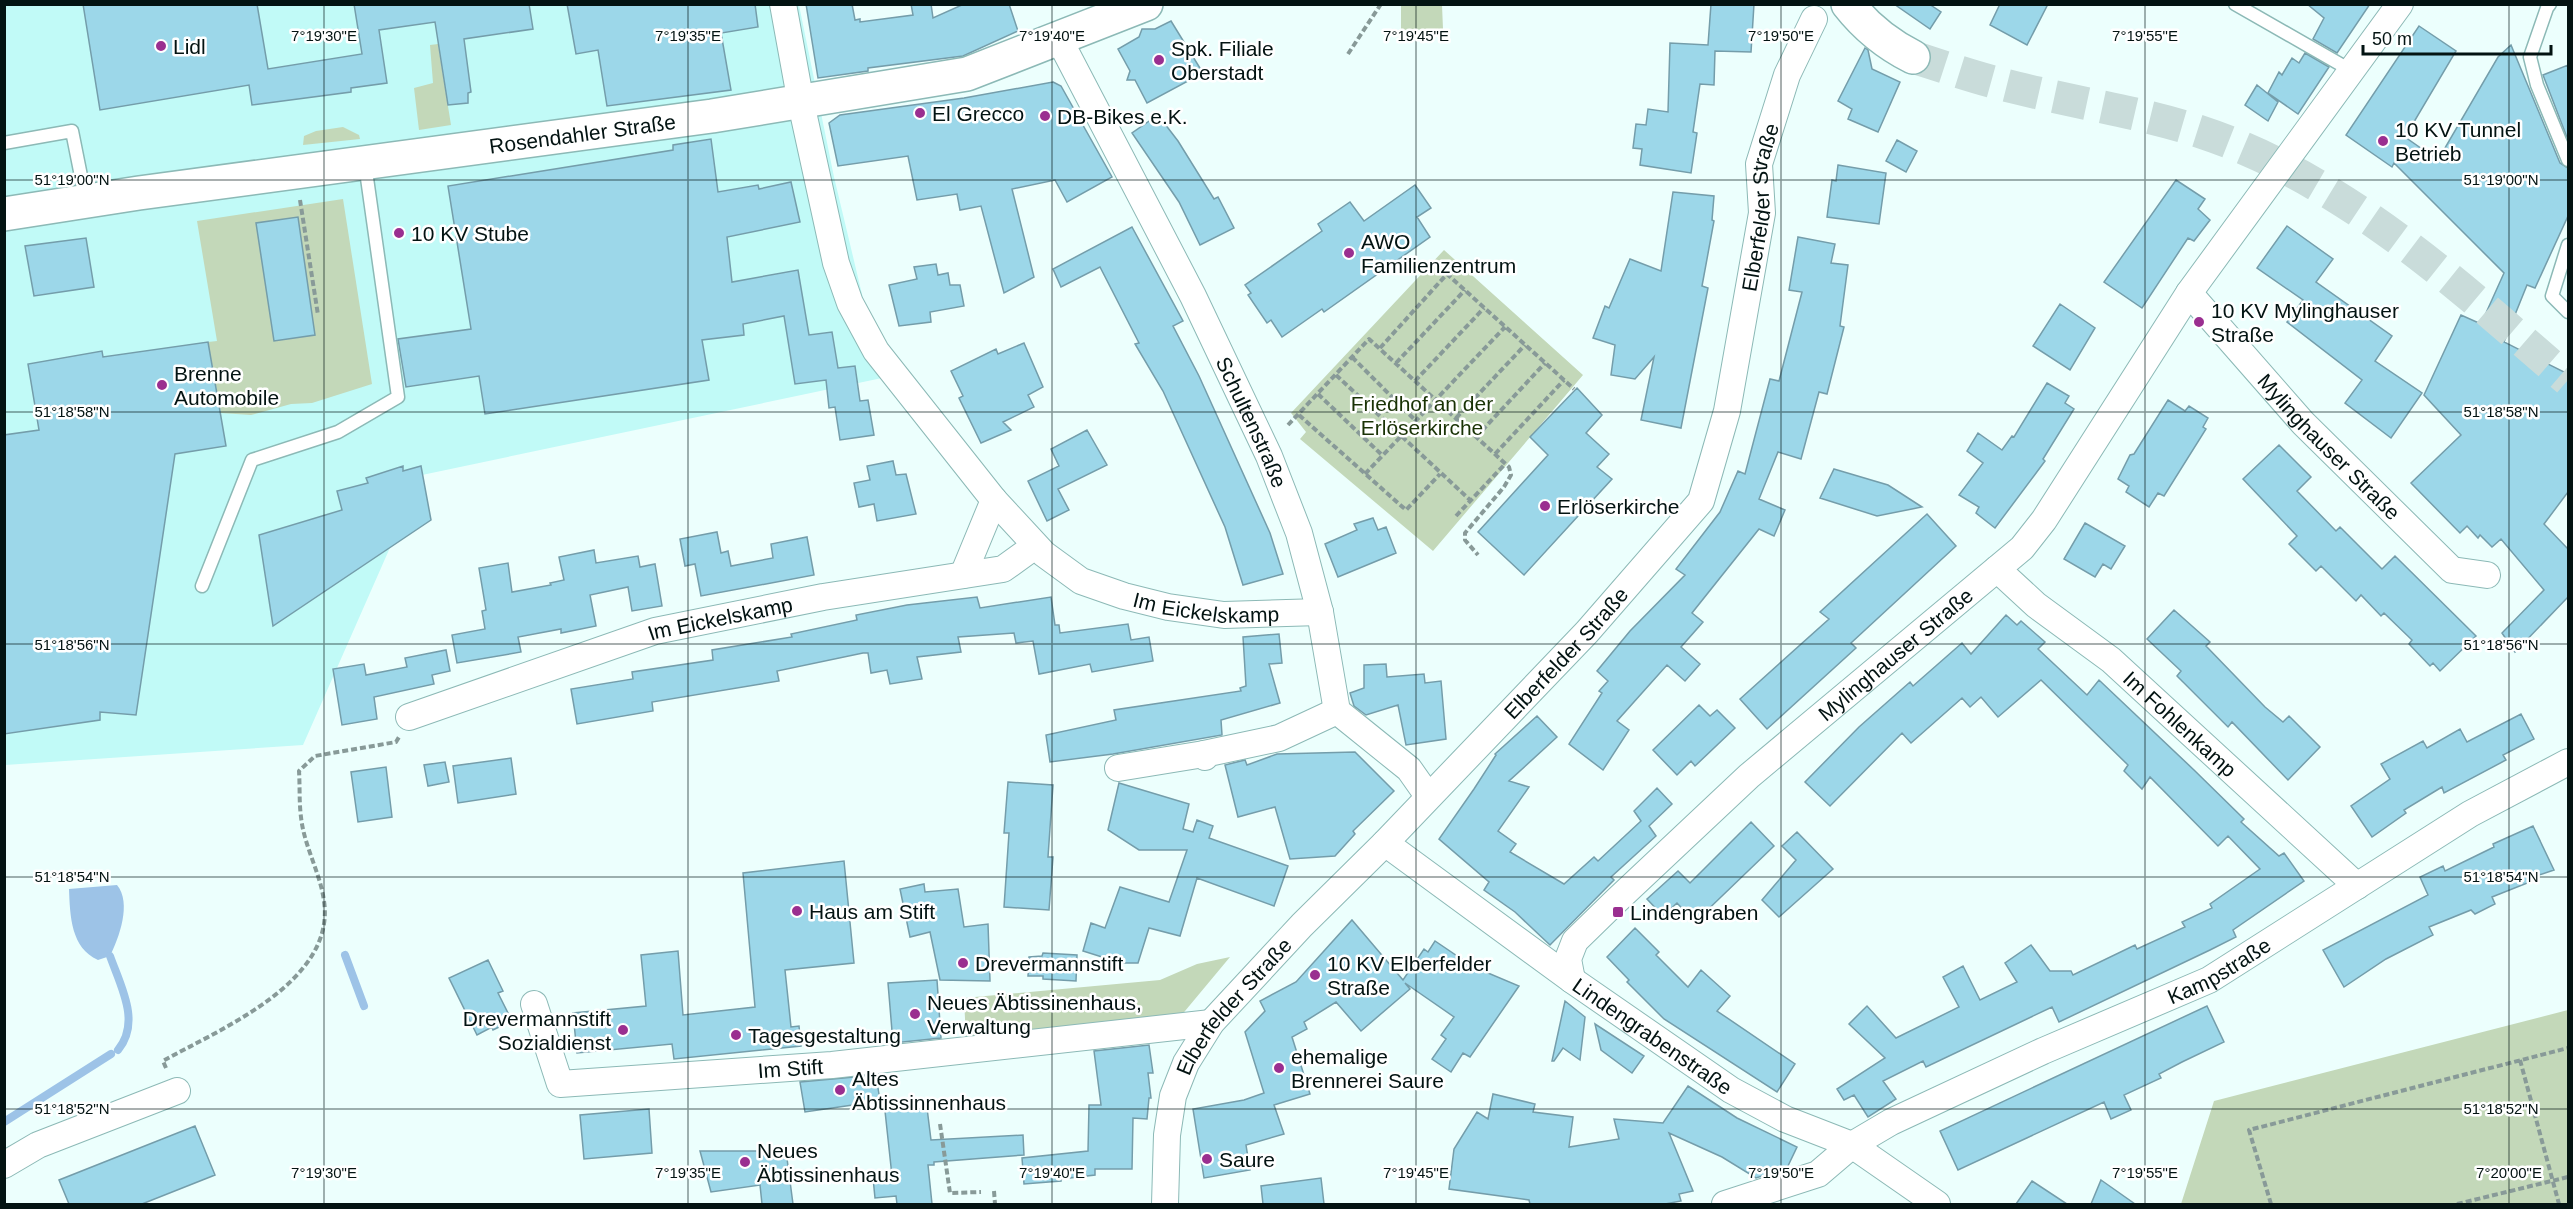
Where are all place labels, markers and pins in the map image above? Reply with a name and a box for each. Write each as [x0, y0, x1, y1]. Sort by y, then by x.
place label: Lidl [173, 35, 206, 58]
place label: Spk. Filiale Oberstadt [1171, 37, 1274, 84]
marker: Lidl [154, 39, 168, 53]
marker: Spk. Filiale Oberstadt [1152, 53, 1166, 67]
place label: El Grecco [932, 102, 1024, 125]
place label: DB-Bikes e.K. [1057, 105, 1188, 128]
marker: El Grecco [913, 106, 927, 120]
marker: DB-Bikes e.K. [1038, 109, 1052, 123]
place label: 10 KV Tunnel Betrieb [2395, 118, 2521, 165]
marker: 10 KV Tunnel Betrieb [2376, 134, 2390, 148]
place label: 10 KV Stube [411, 222, 529, 245]
marker: 10 KV Stube [392, 226, 406, 240]
place label: AWO Familienzentrum [1361, 230, 1516, 277]
marker: AWO Familienzentrum [1342, 246, 1356, 260]
place label: 10 KV Mylinghauser Straße [2211, 299, 2399, 346]
marker: 10 KV Mylinghauser Straße [2192, 315, 2206, 329]
place label: Brenne Automobile [174, 362, 279, 409]
marker: Brenne Automobile [155, 378, 169, 392]
place label: Erlöserkirche [1557, 495, 1680, 518]
marker: Erlöserkirche [1538, 499, 1552, 513]
place label: Haus am Stift [809, 900, 935, 923]
place label: Lindengraben [1630, 901, 1758, 924]
marker: Haus am Stift [790, 904, 804, 918]
marker: Lindengraben [1611, 905, 1625, 919]
place label: Drevermannstift [975, 952, 1123, 975]
place label: 10 KV Elberfelder Straße [1327, 952, 1492, 999]
marker: Drevermannstift [956, 956, 970, 970]
marker: 10 KV Elberfelder Straße [1308, 968, 1322, 982]
place label: Neues Äbtissinenhaus, Verwaltung [927, 991, 1142, 1038]
place label: Drevermannstift Sozialdienst [463, 1007, 611, 1054]
marker: Neues Äbtissinenhaus, Verwaltung [908, 1007, 922, 1021]
marker: Drevermannstift Sozialdienst [616, 1023, 630, 1037]
place label: Tagesgestaltung [748, 1024, 901, 1047]
marker: Tagesgestaltung [729, 1028, 743, 1042]
place label: ehemalige Brennerei Saure [1291, 1045, 1444, 1092]
marker: ehemalige Brennerei Saure [1272, 1061, 1286, 1075]
place label: Altes Äbtissinnenhaus [852, 1067, 1006, 1114]
marker: Altes Äbtissinnenhaus [833, 1083, 847, 1097]
place label: Neues Äbtissinenhaus [757, 1139, 899, 1186]
place label: Saure [1219, 1148, 1275, 1171]
marker: Saure [1200, 1152, 1214, 1166]
marker: Neues Äbtissinenhaus [738, 1155, 752, 1169]

